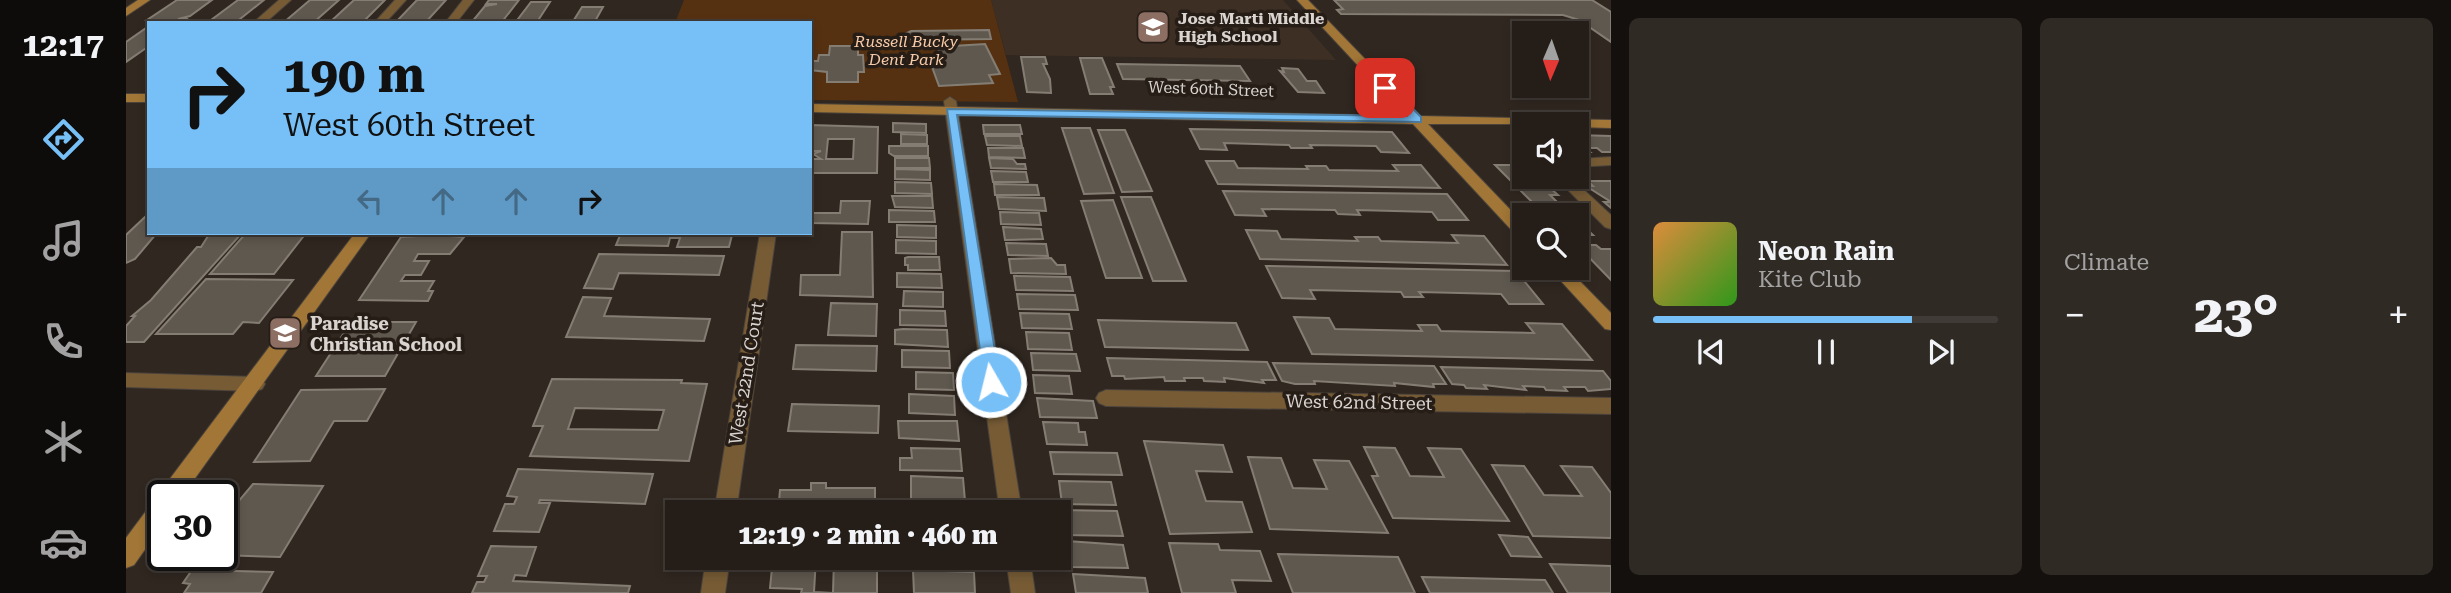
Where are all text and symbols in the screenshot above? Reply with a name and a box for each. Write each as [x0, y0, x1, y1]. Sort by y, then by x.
school or university icon: Jose Marti Middle High School [1134, 8, 1172, 46]
place label: Jose Marti Middle High School [1178, 9, 1324, 46]
north arrow [1512, 21, 1589, 98]
map controls [1512, 21, 1589, 280]
text: 12:17 [22, 26, 104, 64]
park label: Russell Bucky Dent Park [853, 32, 958, 69]
text: 190 m [283, 47, 425, 104]
icon: right [168, 49, 259, 140]
pin [1355, 58, 1415, 118]
icon: arrive [1366, 69, 1404, 107]
street label: West 60th Street [1148, 77, 1274, 101]
text: West 60th Street [283, 106, 535, 144]
button: sound [1512, 112, 1589, 189]
icon: directions [39, 115, 88, 164]
icon: left [351, 182, 389, 220]
icon: ahead [424, 182, 462, 220]
icon: ahead [497, 182, 535, 220]
icon: right [570, 182, 608, 220]
button: search [1512, 203, 1589, 280]
icon: music [39, 216, 88, 265]
text: Neon Rain [1758, 236, 1894, 266]
text: Climate [2064, 249, 2149, 276]
text: Kite Club [1758, 266, 1862, 293]
text: 23° [2194, 284, 2279, 345]
text: − [2064, 293, 2085, 337]
text: + [2388, 293, 2409, 337]
street label: West 22nd Court [724, 300, 768, 446]
place label: Paradise Christian School [310, 313, 462, 355]
school or university icon: Paradise Christian School [266, 314, 304, 352]
icon: phone [39, 317, 88, 366]
icon: previous [1692, 333, 1730, 371]
icon: pause [1807, 333, 1845, 371]
icon: next [1922, 333, 1960, 371]
position arrow [954, 345, 1028, 419]
street label: West 62nd Street [1285, 390, 1433, 414]
icon: climate [39, 417, 88, 466]
speed limit sign: 30 [147, 480, 238, 571]
icon: car [39, 518, 88, 567]
text: 12:19 · 2 min · 460 m [738, 520, 998, 550]

